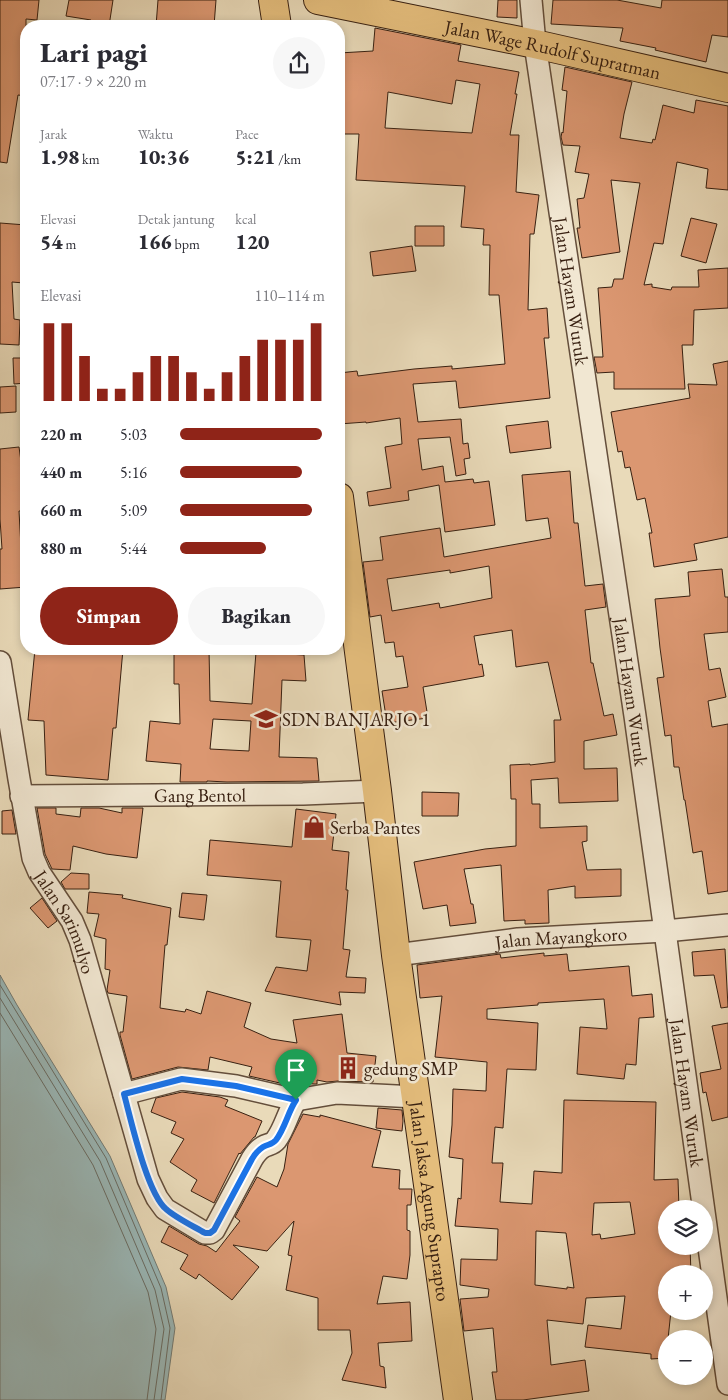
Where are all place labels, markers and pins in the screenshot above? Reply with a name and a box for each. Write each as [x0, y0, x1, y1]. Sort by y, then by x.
school or university icon: SDN BANJARJO 1 [253, 706, 279, 732]
place label: SDN BANJARJO 1 [282, 707, 430, 732]
shop icon: Serba Pantes [301, 814, 327, 840]
place label: Serba Pantes [330, 815, 420, 840]
pin [275, 1049, 317, 1100]
building icon: gedung SMP [335, 1055, 361, 1081]
place label: gedung SMP [364, 1056, 458, 1081]

